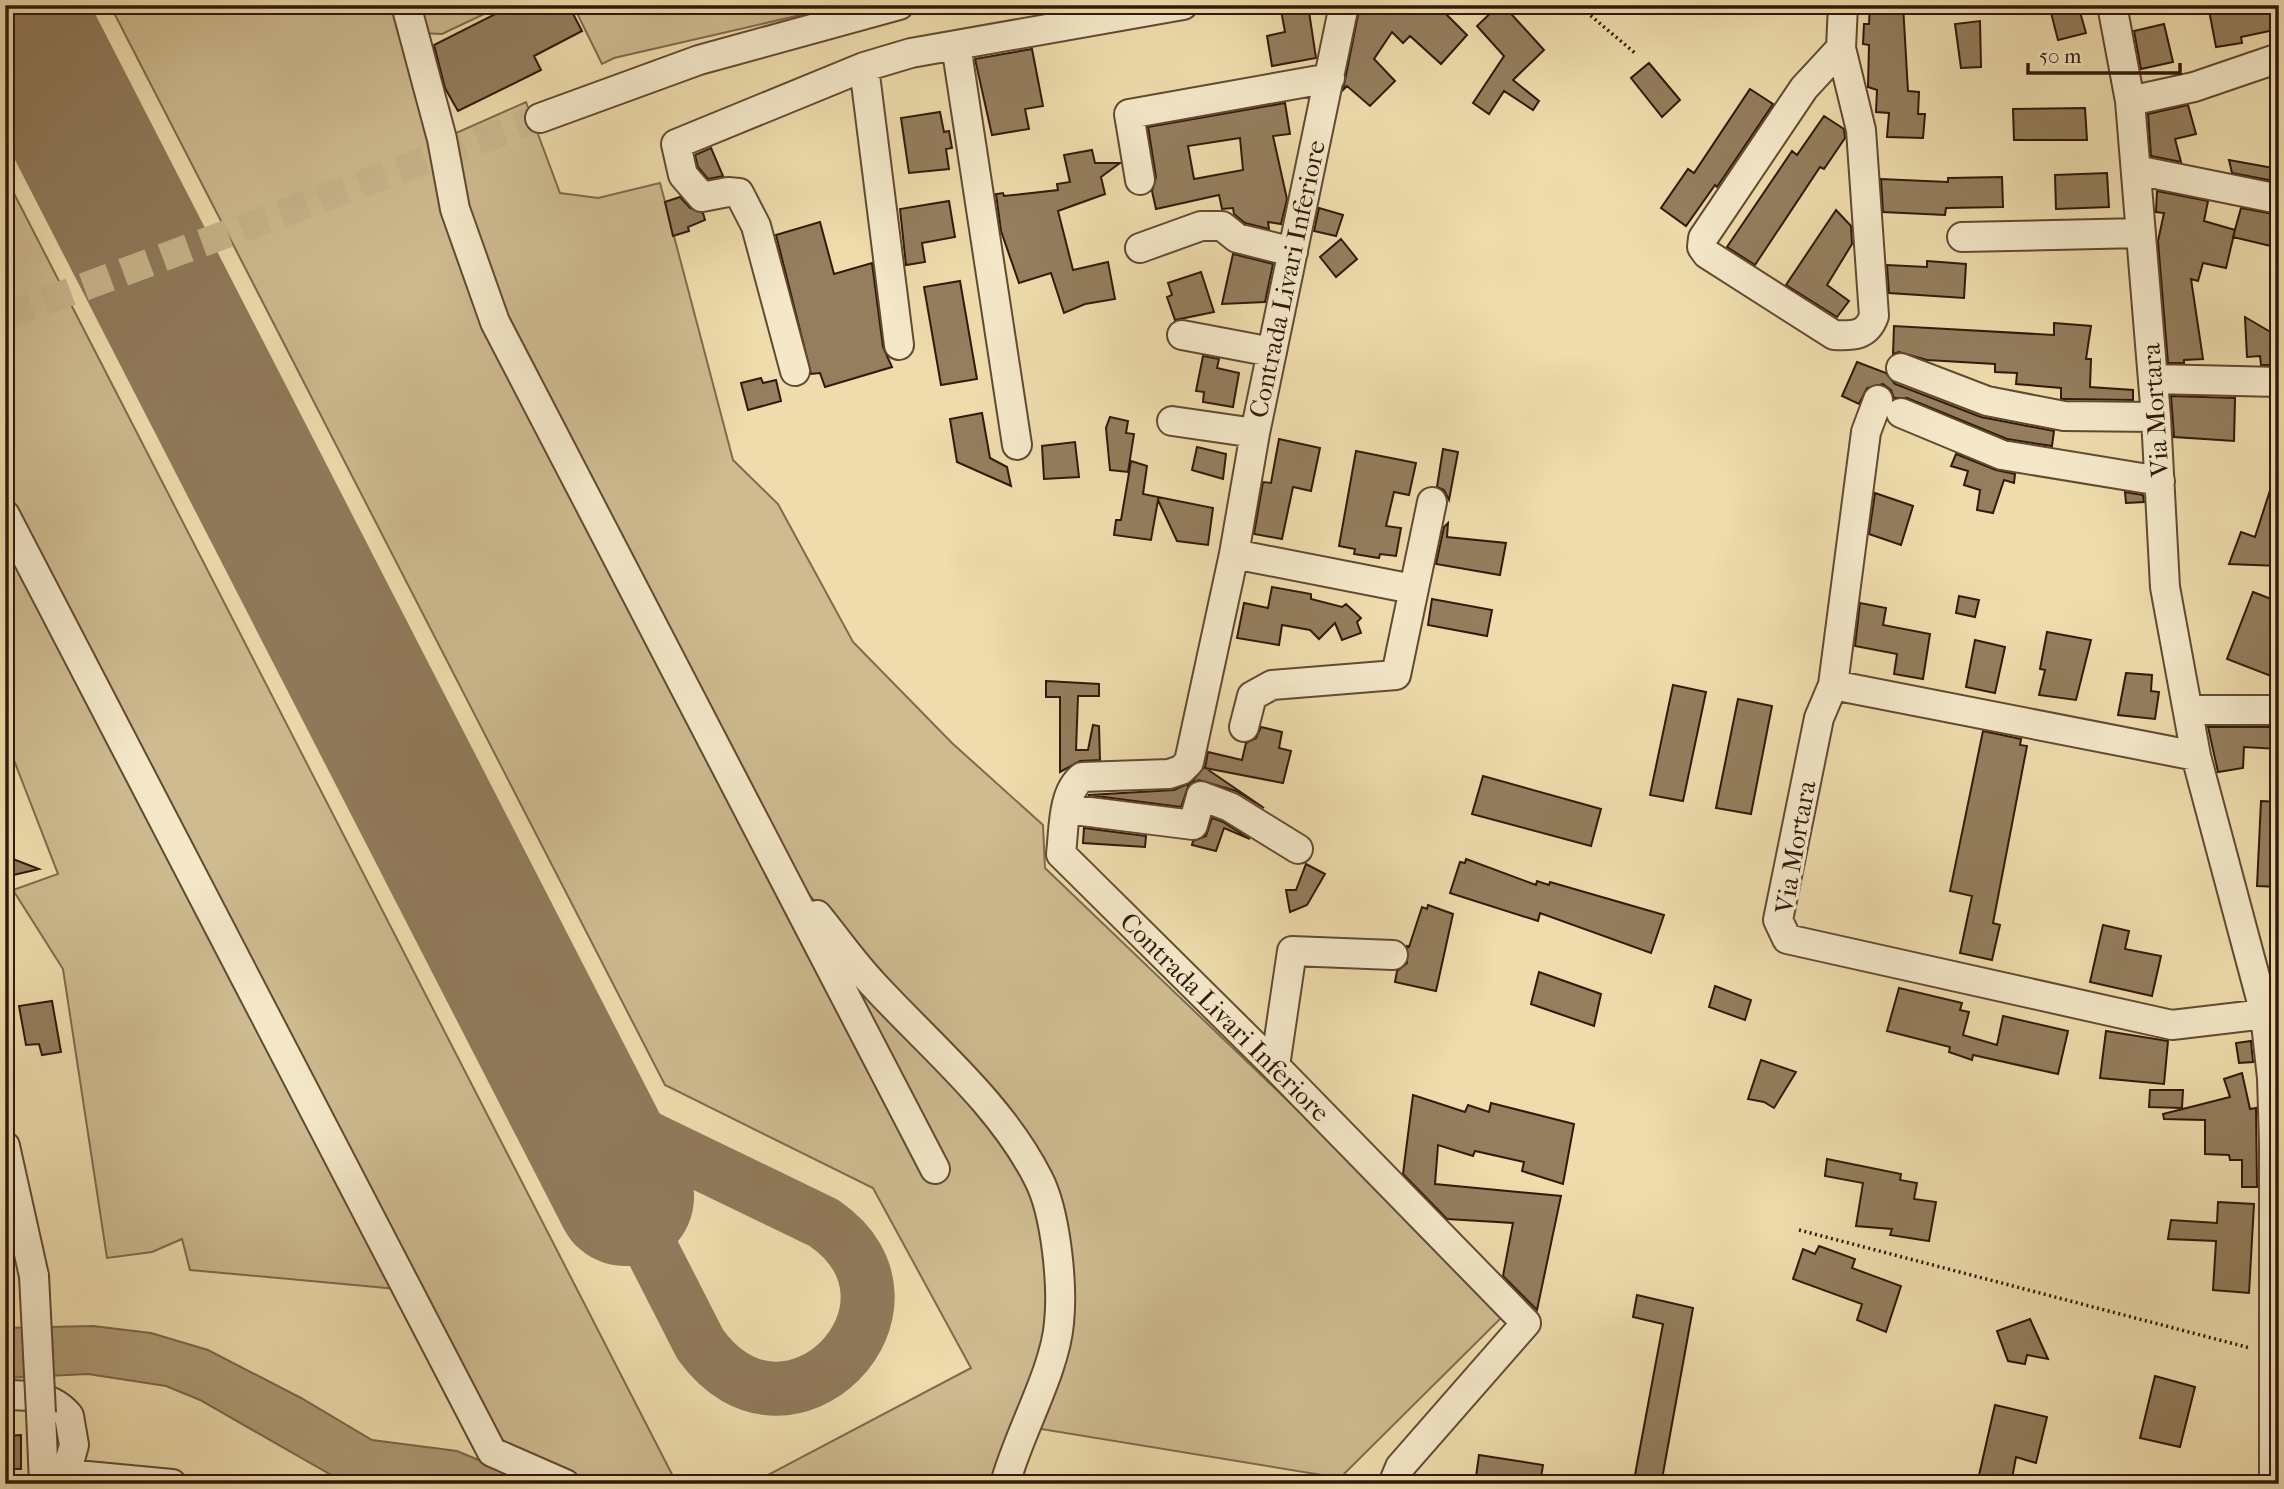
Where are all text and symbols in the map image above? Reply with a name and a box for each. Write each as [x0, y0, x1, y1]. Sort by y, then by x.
scale bar [2028, 32, 2181, 76]
text: 50 m [2039, 44, 2082, 68]
street label: Contrada Livari Inferiore [1243, 137, 1332, 421]
street label: Via Mortara [2135, 341, 2176, 479]
street label: Via Mortara [1768, 777, 1823, 917]
street label: Contrada Livari Inferiore [1114, 906, 1336, 1129]

